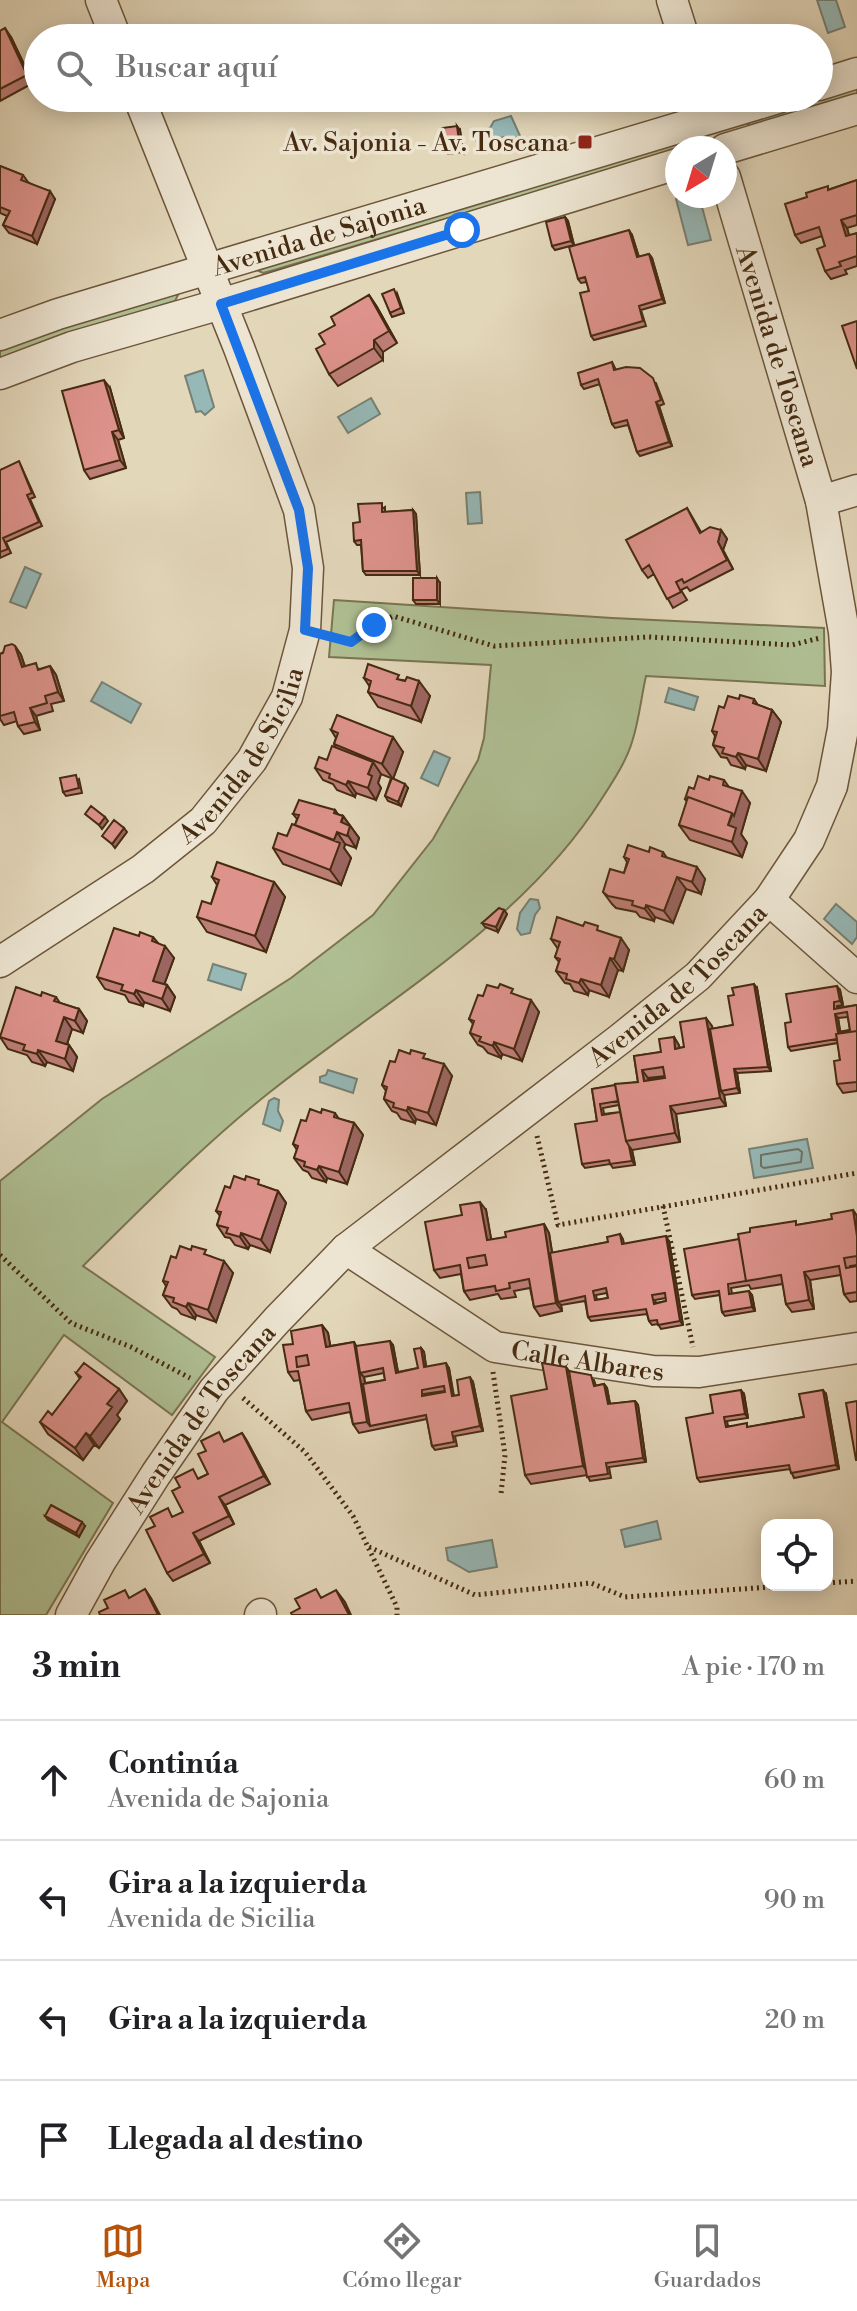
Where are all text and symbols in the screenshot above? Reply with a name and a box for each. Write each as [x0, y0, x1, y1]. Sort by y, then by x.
search box [24, 24, 833, 112]
icon: search [52, 46, 96, 90]
text: Buscar aquí [116, 49, 278, 87]
place label: Av. Sajonia - Av. Toscana [282, 127, 570, 159]
marker: Av. Sajonia - Av. Toscana [576, 133, 594, 151]
north arrow [665, 136, 737, 208]
street label: Avenida de Sajonia [208, 189, 431, 284]
route start [444, 212, 480, 248]
street label: Avenida de Toscana [728, 241, 826, 472]
route end [356, 607, 392, 643]
street label: Avenida de Sicilia [172, 663, 311, 852]
street label: Avenida de Toscana [581, 897, 775, 1075]
street label: Avenida de Toscana [119, 1317, 283, 1521]
street label: Calle Albares [509, 1335, 664, 1388]
map controls [761, 1519, 833, 1591]
button: locate [761, 1519, 833, 1591]
text: 3 min [32, 1646, 121, 1688]
text: A pie · 170 m [682, 1651, 825, 1683]
text: Continúa [108, 1745, 239, 1783]
icon: ahead [32, 1758, 76, 1802]
text: 60 m [764, 1764, 825, 1796]
text: Avenida de Sajonia [108, 1783, 329, 1815]
text: Gira a la izquierda [108, 1865, 367, 1903]
icon: left [32, 1878, 76, 1922]
text: 90 m [764, 1884, 825, 1916]
text: Avenida de Sicilia [108, 1903, 316, 1935]
icon: left [32, 1998, 76, 2042]
text: Gira a la izquierda [108, 2001, 367, 2039]
text: 20 m [765, 2004, 825, 2036]
icon: arrive [32, 2118, 76, 2162]
text: Llegada al destino [108, 2121, 363, 2159]
tab: Mapa [96, 2219, 150, 2294]
tab: Cómo llegar [342, 2219, 462, 2294]
tab: Guardados [654, 2219, 761, 2294]

